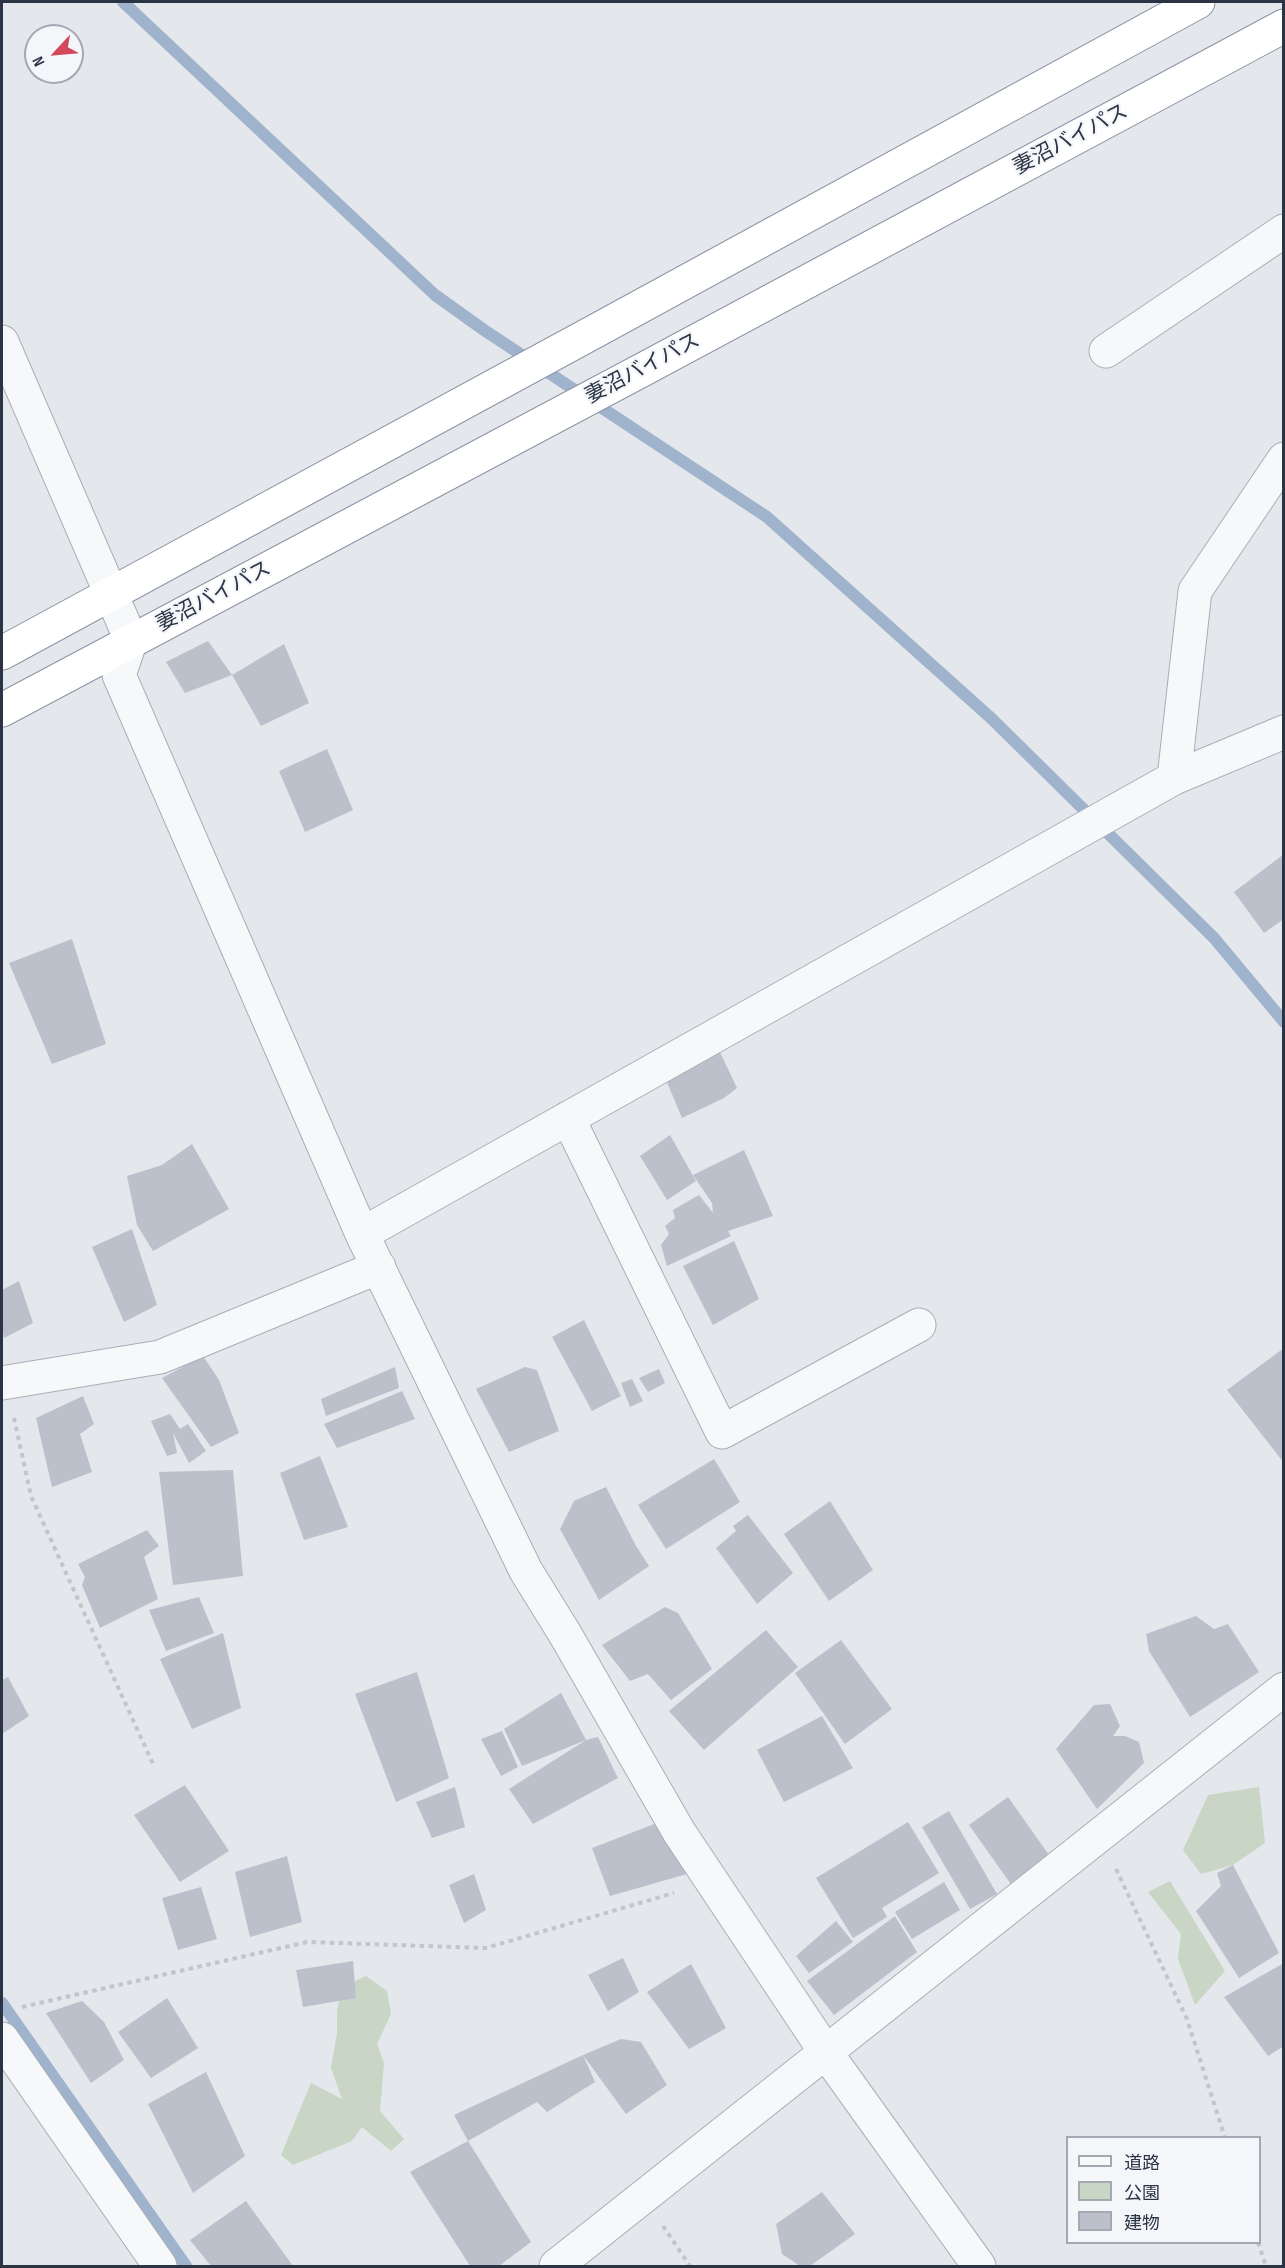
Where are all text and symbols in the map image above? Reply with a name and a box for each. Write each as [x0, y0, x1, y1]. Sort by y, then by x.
north arrow [24, 24, 84, 84]
text: N [29, 53, 50, 69]
street label: 妻沼バイパス [1009, 99, 1133, 181]
street label: 妻沼バイパス [581, 328, 705, 410]
street label: 妻沼バイパス [152, 556, 276, 638]
legend [1066, 2136, 1261, 2244]
text: 道路 [1124, 2153, 1160, 2174]
text: 公園 [1124, 2183, 1160, 2204]
text: 建物 [1124, 2213, 1160, 2234]

